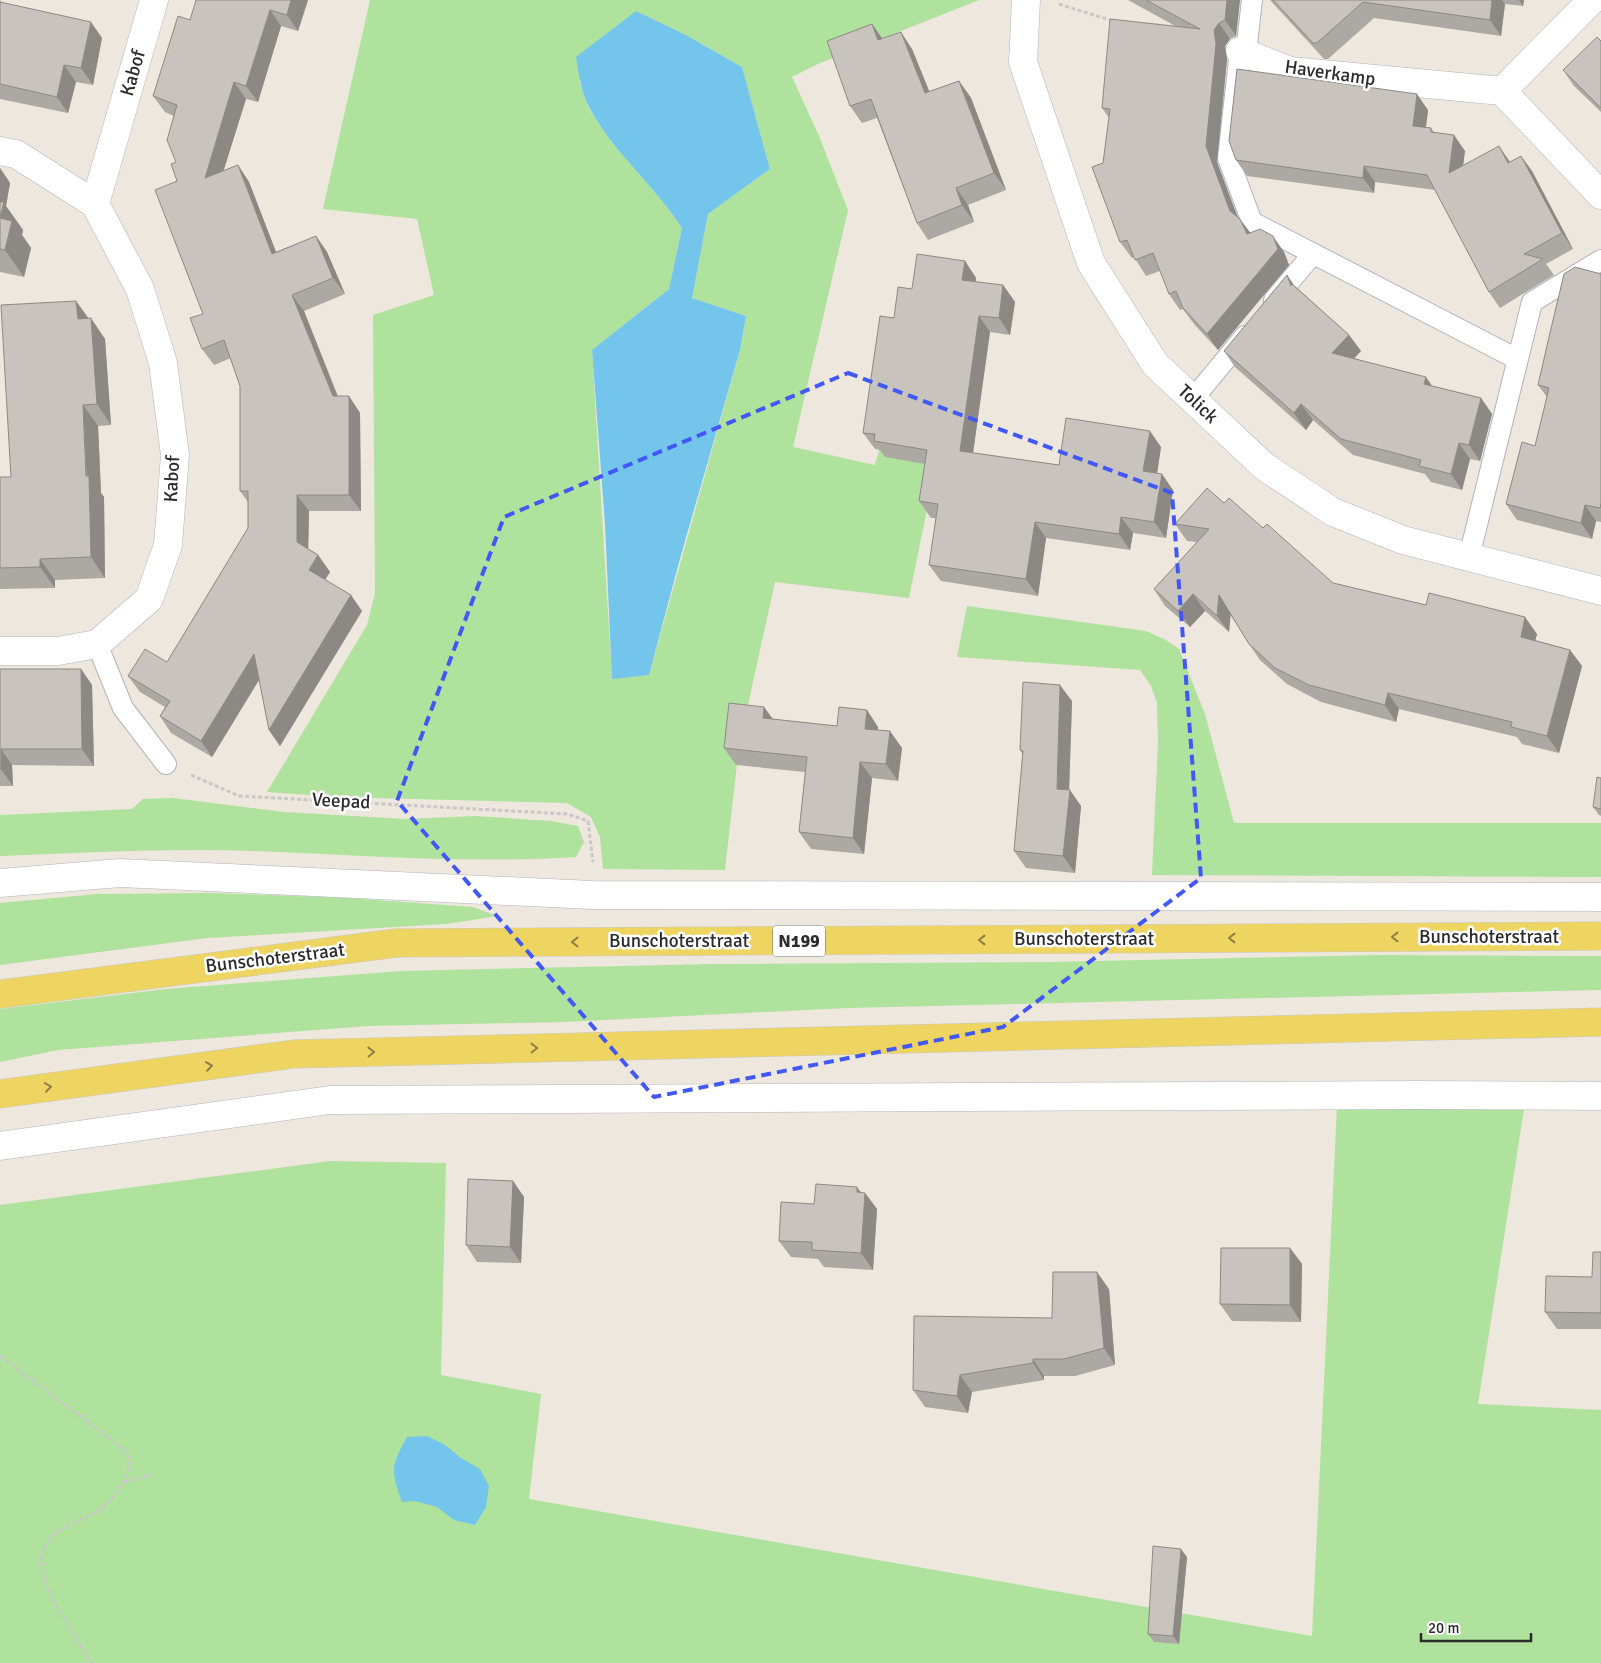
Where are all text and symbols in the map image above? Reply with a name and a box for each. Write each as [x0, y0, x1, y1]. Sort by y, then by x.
street label: Kabof [115, 45, 151, 99]
street label: Haverkamp [1283, 55, 1377, 91]
street label: Tolick [1173, 379, 1224, 429]
street label: Kabof [159, 453, 185, 503]
street label: Veepad [311, 787, 371, 815]
street label: Bunschoterstraat [1419, 925, 1559, 949]
road number: N199 [773, 926, 825, 956]
street label: Bunschoterstraat [1014, 927, 1154, 951]
street label: Bunschoterstraat [609, 929, 749, 953]
one-way arrow [1391, 932, 1399, 943]
one-way arrow [1228, 933, 1236, 943]
one-way arrow [978, 935, 986, 945]
one-way arrow [571, 937, 578, 947]
street label: Bunschoterstraat [204, 938, 346, 978]
one-way arrow [530, 1043, 538, 1054]
one-way arrow [367, 1047, 375, 1058]
one-way arrow [205, 1061, 214, 1071]
one-way arrow [45, 1082, 53, 1093]
scale bar [1421, 1610, 1531, 1642]
text: 20 m [1428, 1619, 1459, 1637]

